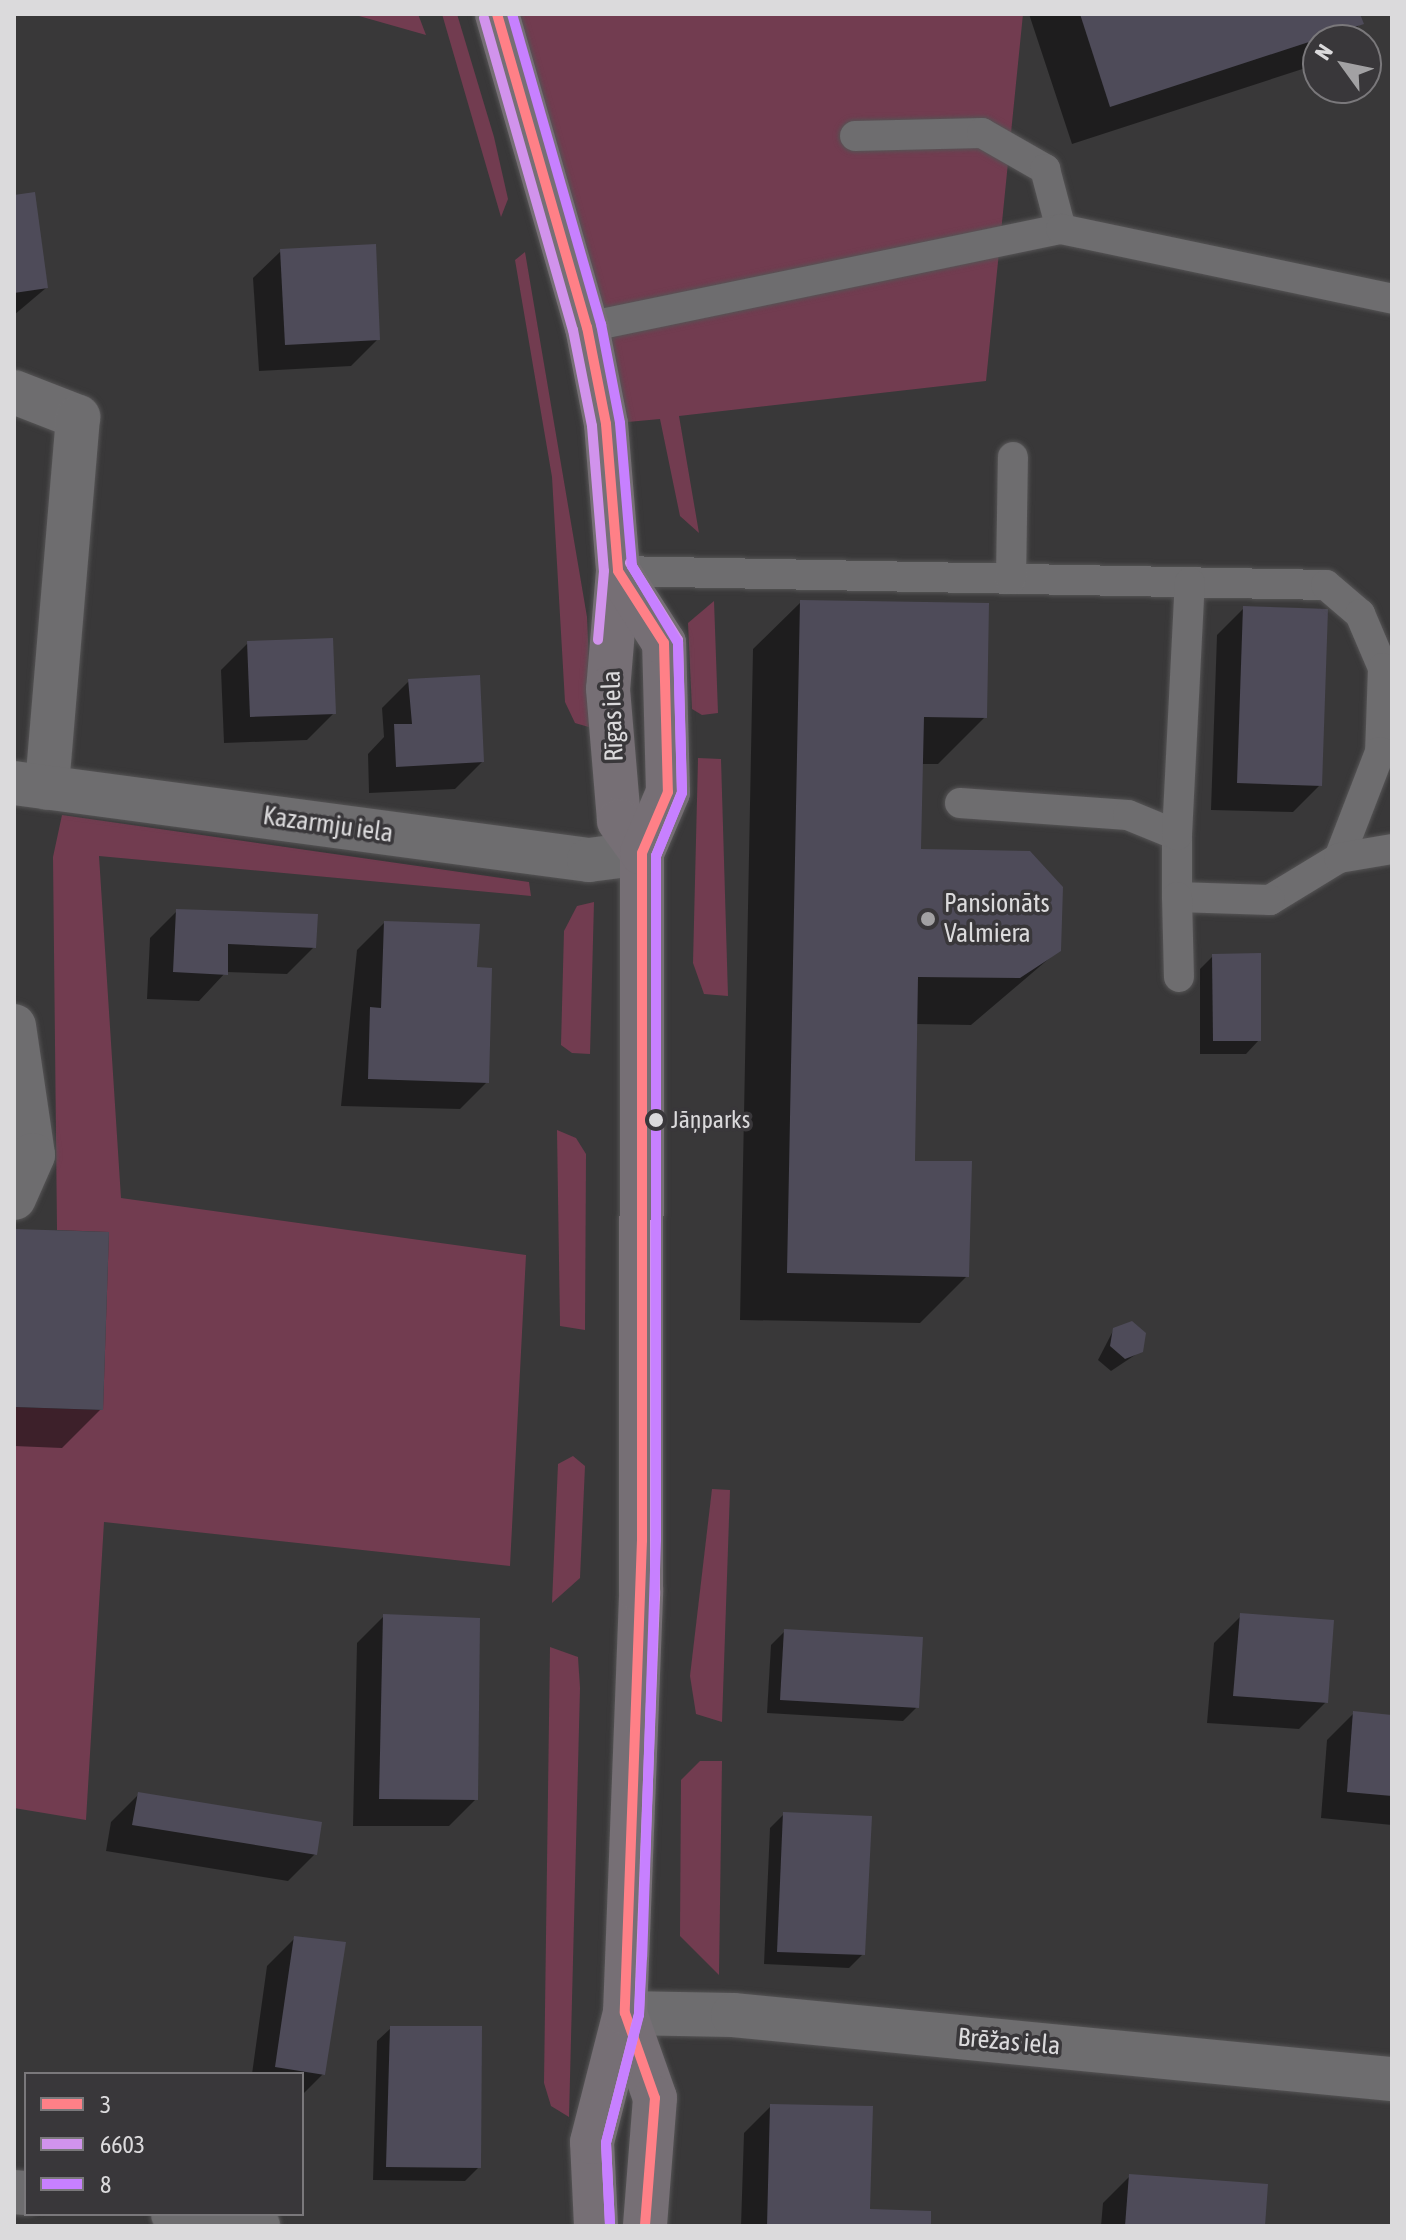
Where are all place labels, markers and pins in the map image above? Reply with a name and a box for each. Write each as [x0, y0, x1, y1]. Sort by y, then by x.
place label: Pansionāts Valmiera [944, 888, 1050, 950]
marker: Pansionāts Valmiera [919, 910, 937, 928]
place label: Jāņparks [671, 1106, 750, 1134]
marker: Jāņparks [648, 1112, 664, 1128]

